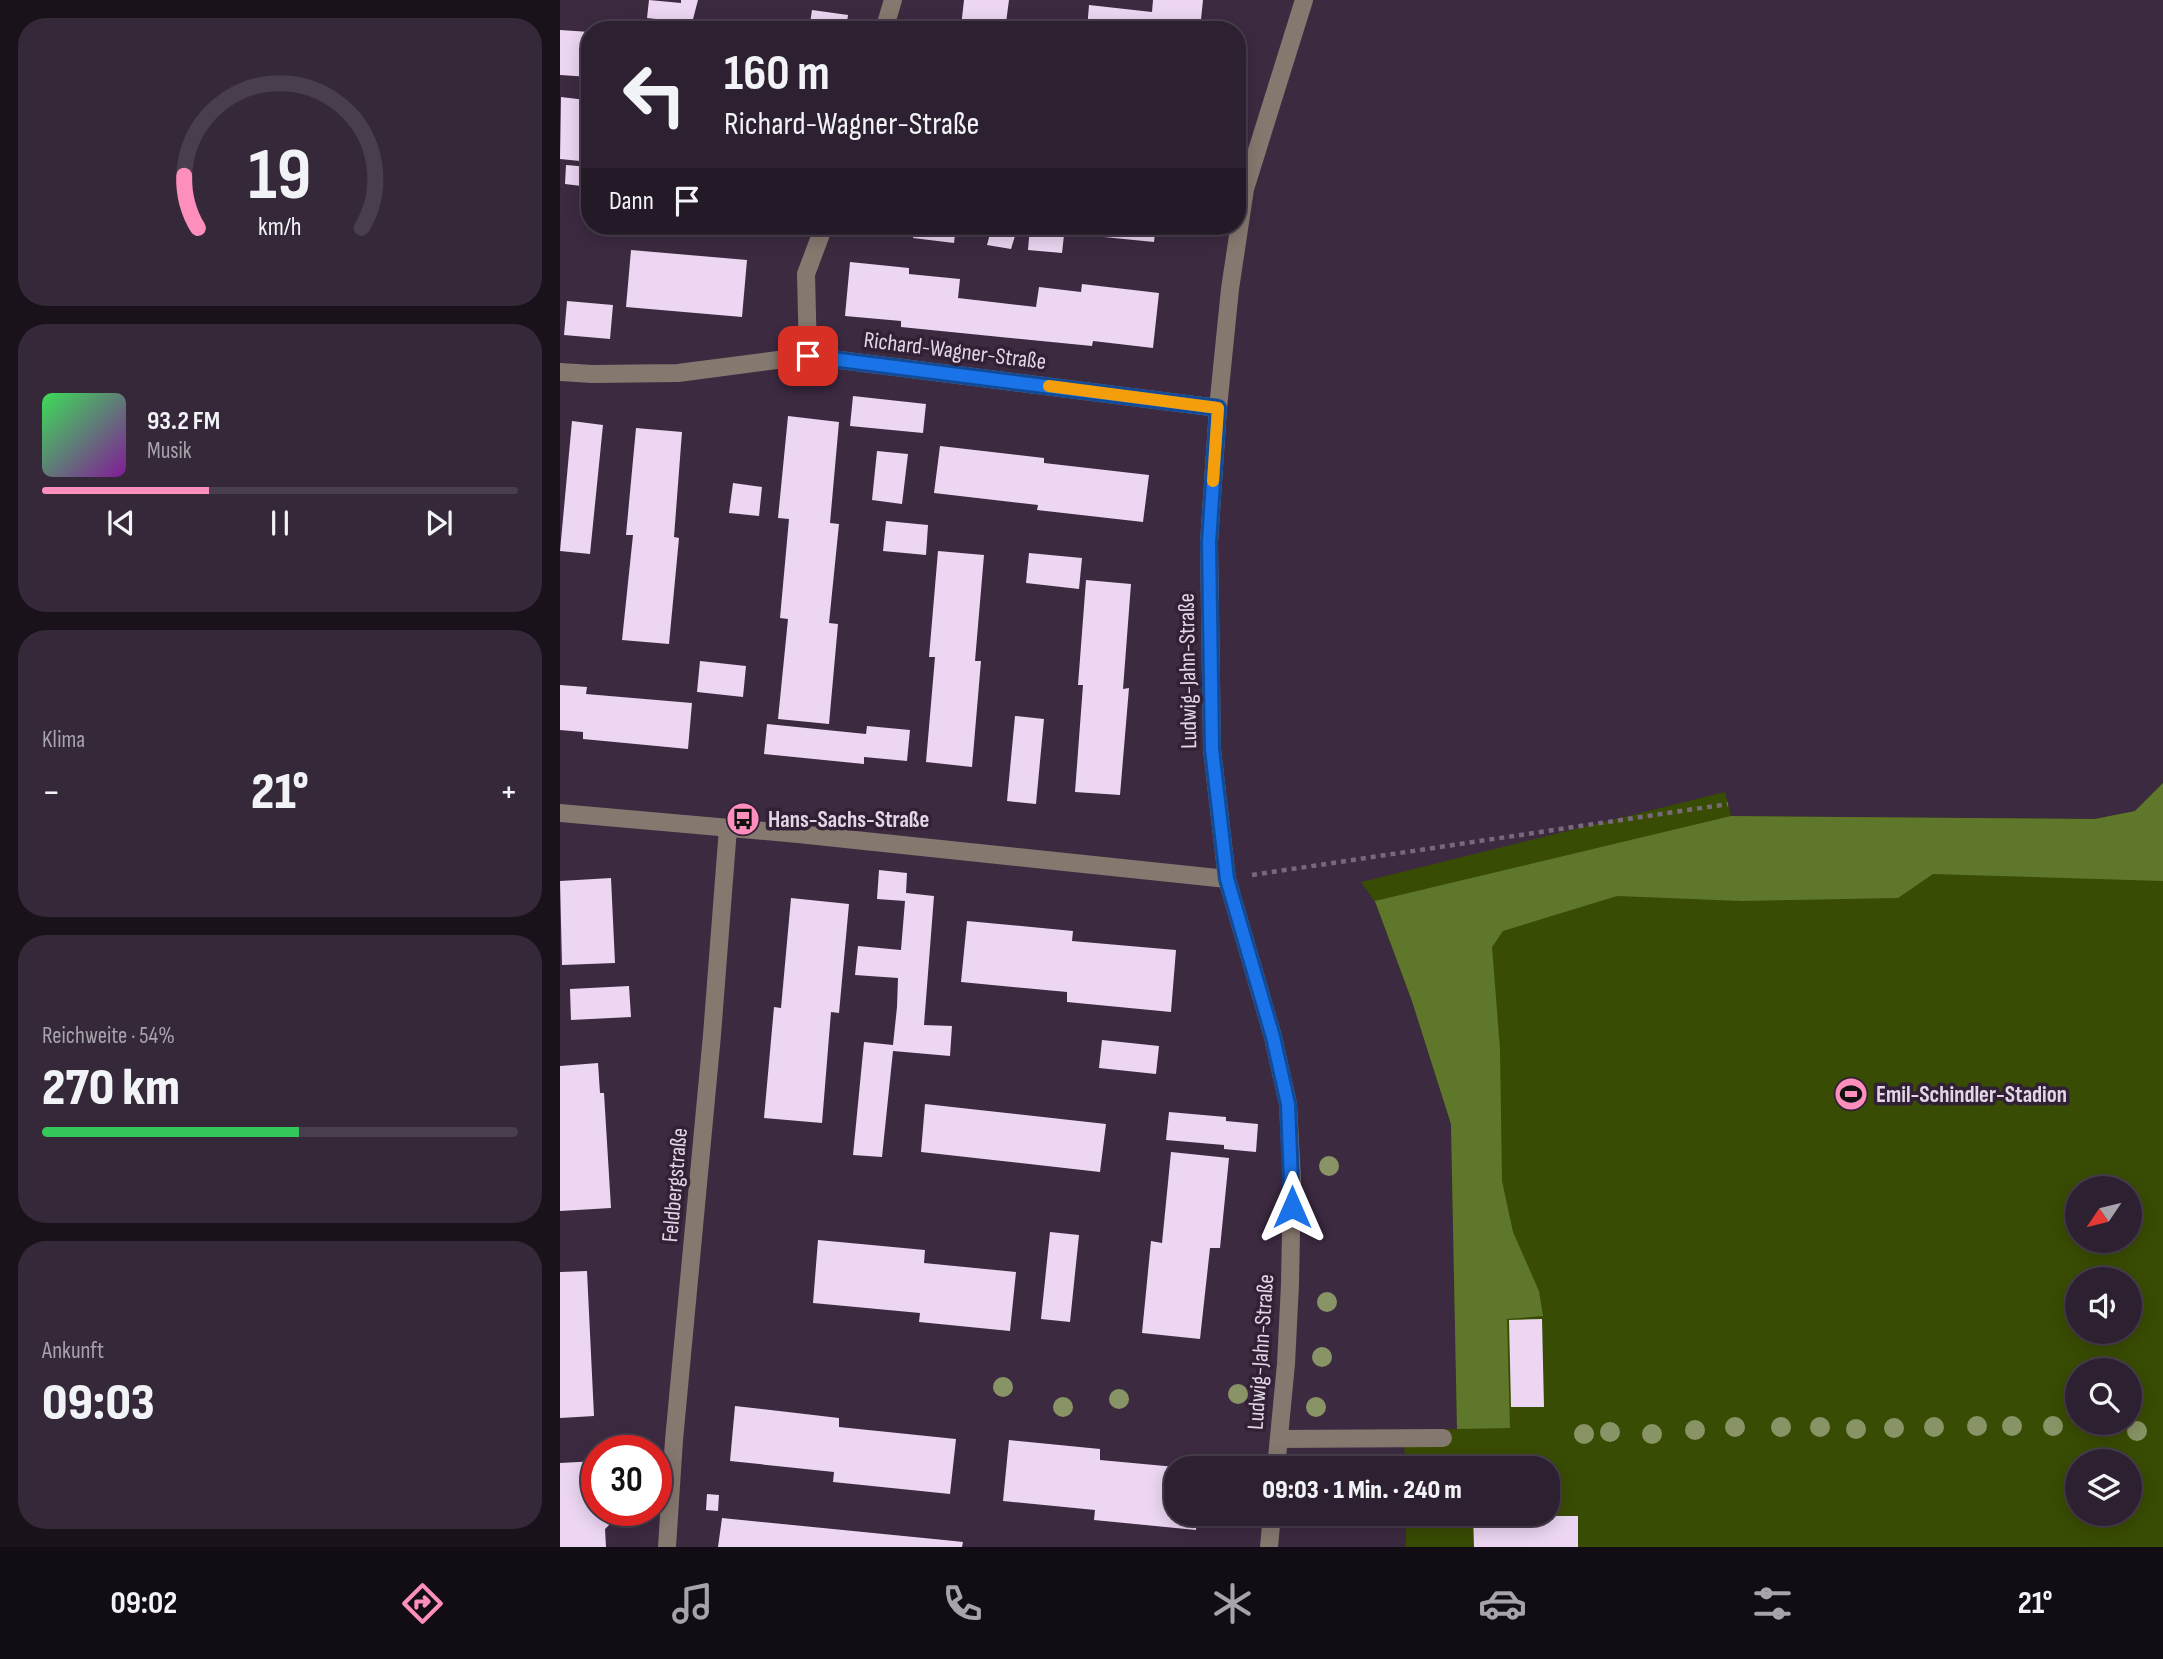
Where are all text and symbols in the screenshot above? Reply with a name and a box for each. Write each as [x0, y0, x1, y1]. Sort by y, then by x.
text: 160 m [724, 45, 830, 104]
icon: left [609, 49, 700, 140]
text: Richard-Wagner-Straße [724, 105, 979, 144]
text: 19 [248, 132, 312, 220]
icon: arrive [668, 182, 706, 220]
text: Dann [609, 186, 654, 217]
text: km/h [258, 212, 302, 243]
pin [778, 326, 838, 386]
street label: Richard-Wagner-Straße [862, 326, 1048, 376]
icon: arrive [789, 337, 827, 375]
text: 93.2 FM [147, 406, 220, 437]
text: Musik [147, 437, 192, 465]
icon: previous [102, 504, 140, 542]
icon: pause [261, 504, 299, 542]
icon: next [420, 504, 458, 542]
street label: Ludwig-Jahn-Straße [1173, 593, 1203, 749]
text: Klima [42, 726, 85, 754]
text: 21° [251, 761, 309, 824]
text: − [42, 770, 61, 815]
text: + [499, 770, 518, 815]
bus stop icon: Hans-Sachs-Straße [724, 800, 762, 838]
place label: Hans-Sachs-Straße [768, 806, 929, 834]
text: Reichweite · 54% [42, 1022, 175, 1050]
text: 270 km [42, 1057, 180, 1120]
sports icon: Emil-Schindler-Stadion [1832, 1075, 1870, 1113]
place label: Emil-Schindler-Stadion [1876, 1081, 2067, 1109]
street label: Feldbergstraße [656, 1127, 694, 1243]
position arrow [1255, 1170, 1329, 1244]
north arrow [2065, 1176, 2142, 1253]
map controls [2065, 1176, 2142, 1526]
button: sound [2065, 1267, 2142, 1344]
street label: Ludwig-Jahn-Straße [1242, 1273, 1280, 1431]
text: Ankunft [42, 1337, 104, 1365]
button: search [2065, 1358, 2142, 1435]
text: 09:03 [42, 1372, 155, 1435]
speed limit sign: 30 [581, 1435, 672, 1526]
button: layers [2065, 1449, 2142, 1526]
text: 09:03 · 1 Min. · 240 m [1262, 1475, 1462, 1506]
icon: directions [398, 1579, 447, 1628]
icon: music [668, 1579, 717, 1628]
icon: phone [938, 1579, 987, 1628]
icon: climate [1208, 1579, 1257, 1628]
icon: car [1478, 1579, 1527, 1628]
icon: filters [1748, 1579, 1797, 1628]
text: 09:02 [110, 1584, 177, 1623]
text: 21° [2018, 1584, 2053, 1623]

